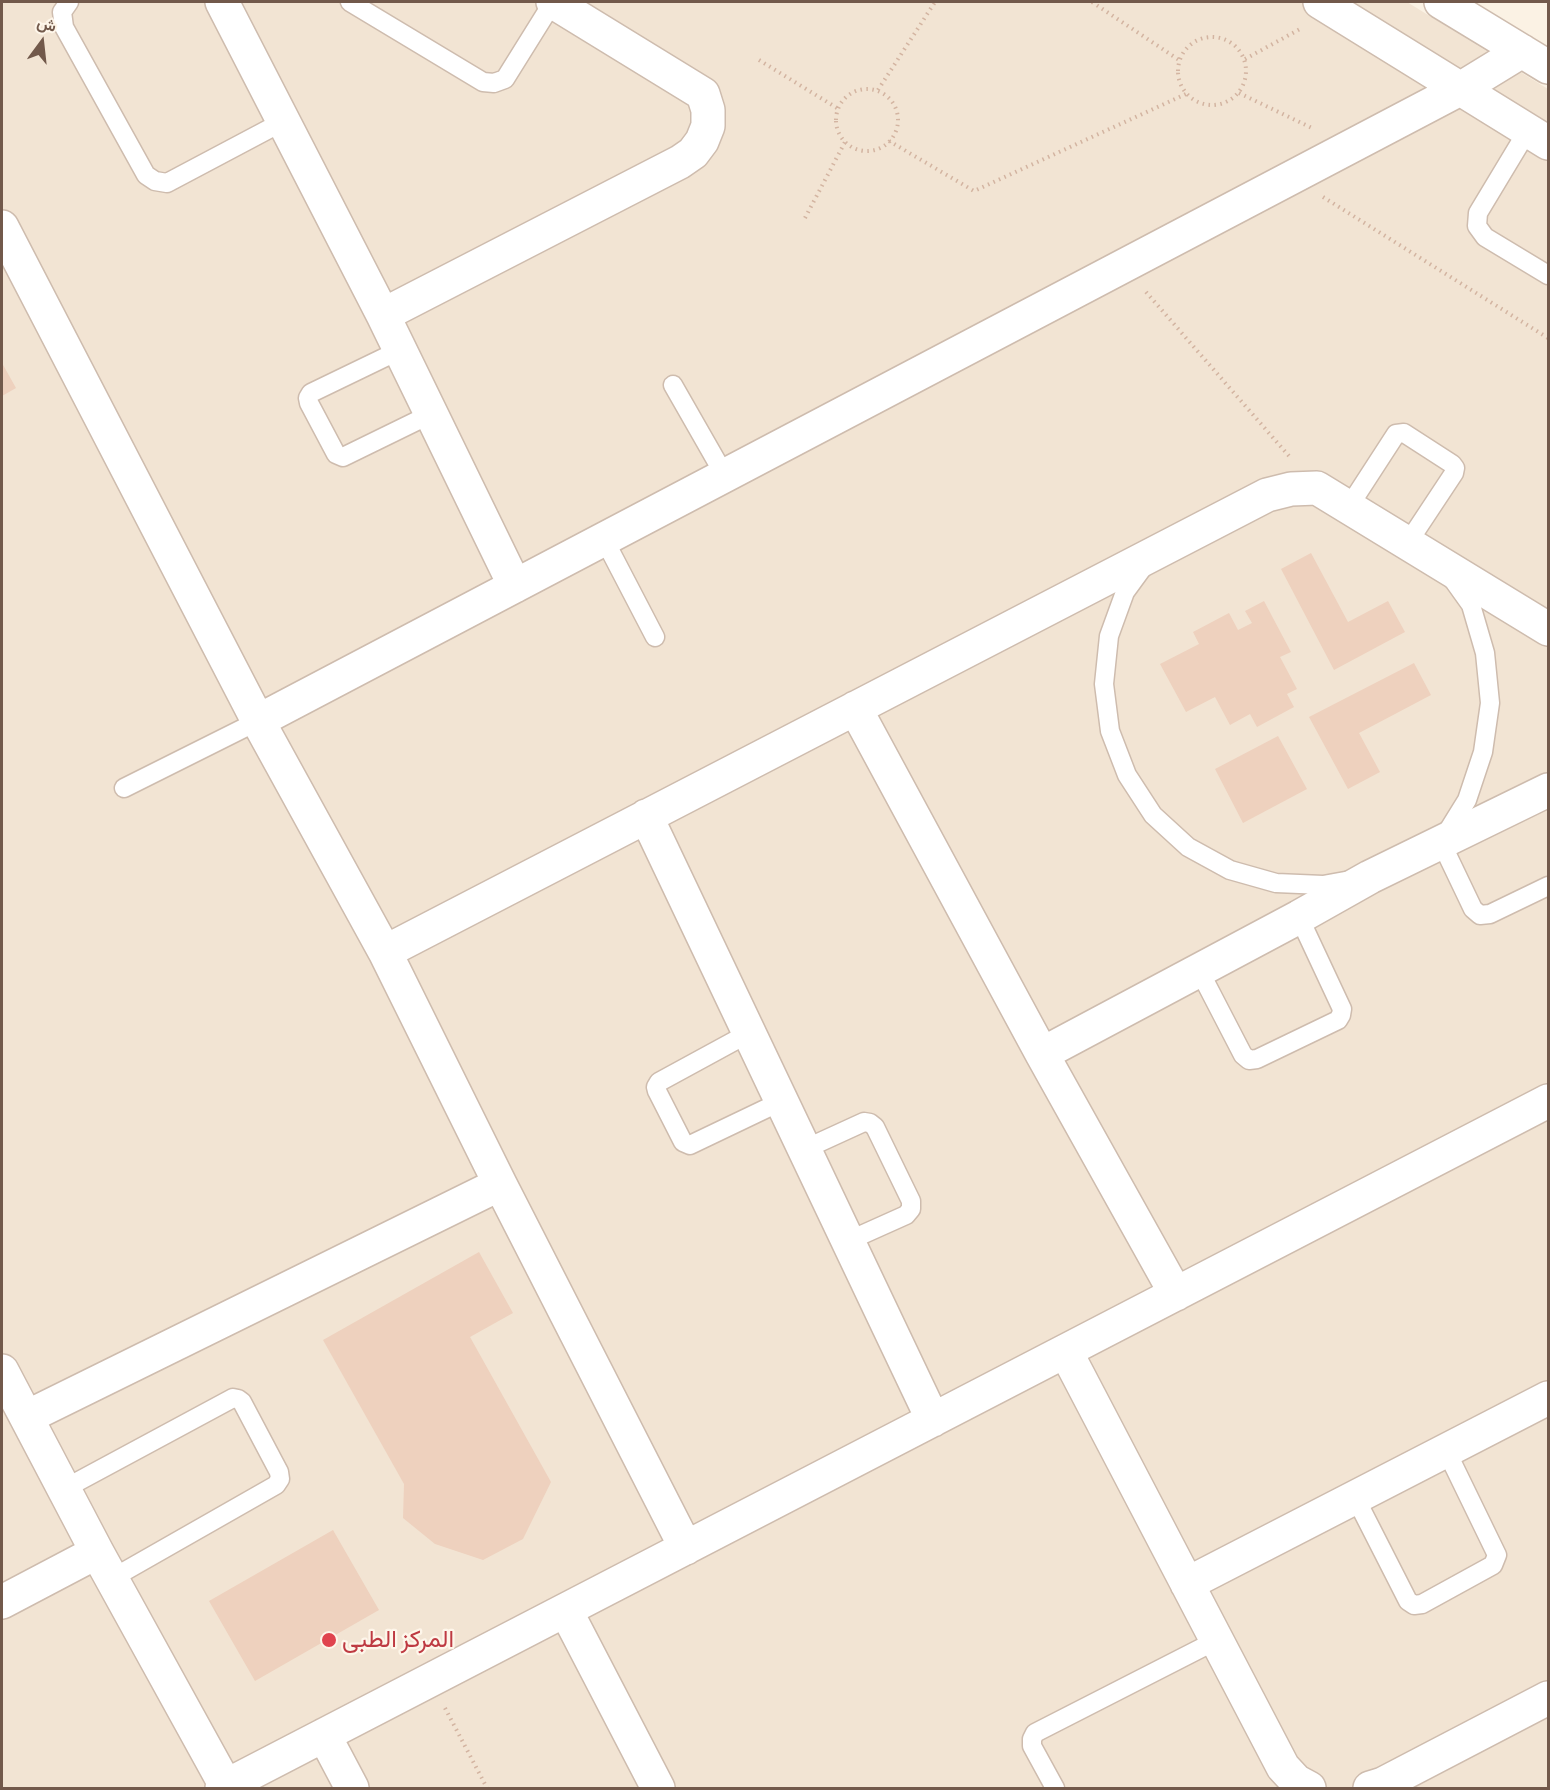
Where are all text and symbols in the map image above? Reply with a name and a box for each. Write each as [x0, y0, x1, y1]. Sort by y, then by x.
north arrow [12, 12, 72, 72]
text: ش [35, 14, 58, 35]
place label: المركز الطبى [342, 1626, 454, 1654]
marker: المركز الطبى [320, 1631, 338, 1649]

